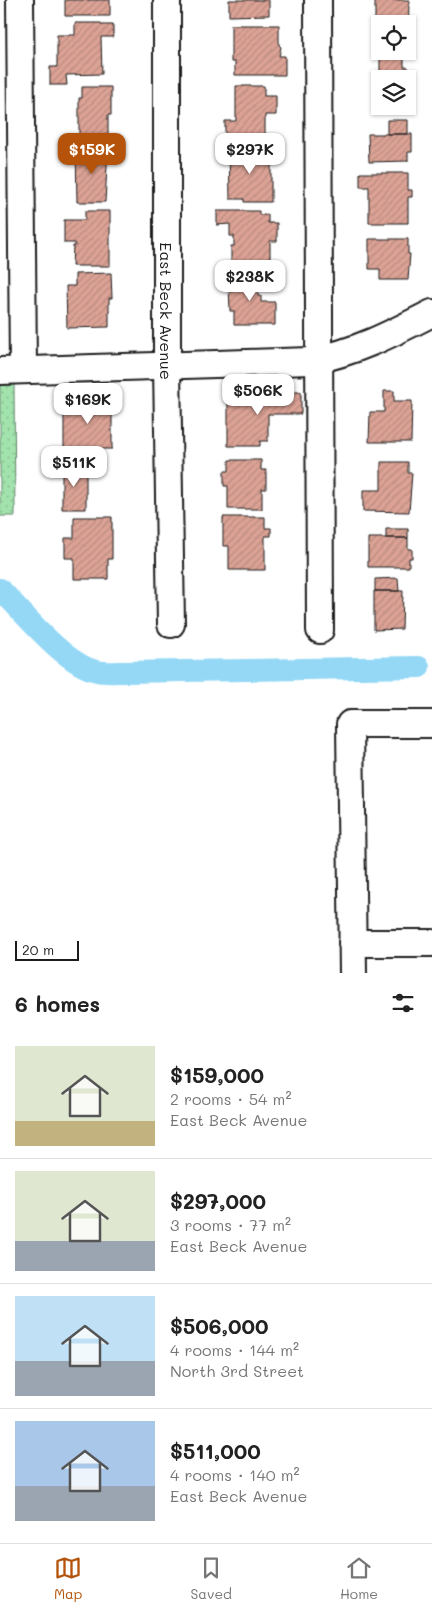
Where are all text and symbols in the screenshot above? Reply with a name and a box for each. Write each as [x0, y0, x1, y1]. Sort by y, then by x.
map controls [371, 15, 416, 115]
button: locate [371, 15, 416, 60]
button: layers [371, 70, 416, 115]
pin: $159K [57, 132, 127, 175]
pin: $297K [215, 132, 285, 175]
text: $159K [69, 138, 115, 159]
text: $297K [226, 138, 274, 159]
street label: East Beck Avenue [157, 242, 178, 380]
pin: $238K [215, 260, 285, 302]
text: $238K [226, 265, 274, 286]
pin: $506K [223, 374, 293, 416]
text: $506K [233, 379, 283, 400]
pin: $169K [53, 382, 123, 425]
text: $169K [65, 388, 111, 409]
pin: $511K [39, 446, 109, 488]
text: $511K [52, 451, 96, 472]
scale bar [15, 938, 79, 961]
text: 20 m [22, 940, 54, 959]
icon: filters [389, 989, 417, 1017]
text: 6 homes [15, 990, 100, 1017]
text: $159,000 [170, 1061, 264, 1088]
icon: home [55, 1066, 115, 1126]
text: 2 rooms · 54 m² [170, 1088, 291, 1109]
text: East Beck Avenue [170, 1109, 307, 1130]
text: $297,000 [170, 1187, 266, 1214]
icon: home [55, 1191, 115, 1251]
text: 3 rooms · 77 m² [170, 1214, 291, 1235]
text: East Beck Avenue [170, 1235, 307, 1256]
text: $506,000 [170, 1312, 268, 1339]
icon: home [55, 1316, 115, 1376]
text: 4 rooms · 144 m² [170, 1339, 299, 1360]
text: North 3rd Street [170, 1360, 304, 1381]
text: $511,000 [170, 1437, 261, 1464]
icon: home [55, 1441, 115, 1501]
text: 4 rooms · 140 m² [170, 1464, 300, 1485]
text: East Beck Avenue [170, 1485, 307, 1506]
tab: Map [54, 1554, 82, 1603]
tab: Saved [190, 1554, 232, 1603]
tab: Home [340, 1554, 378, 1603]

